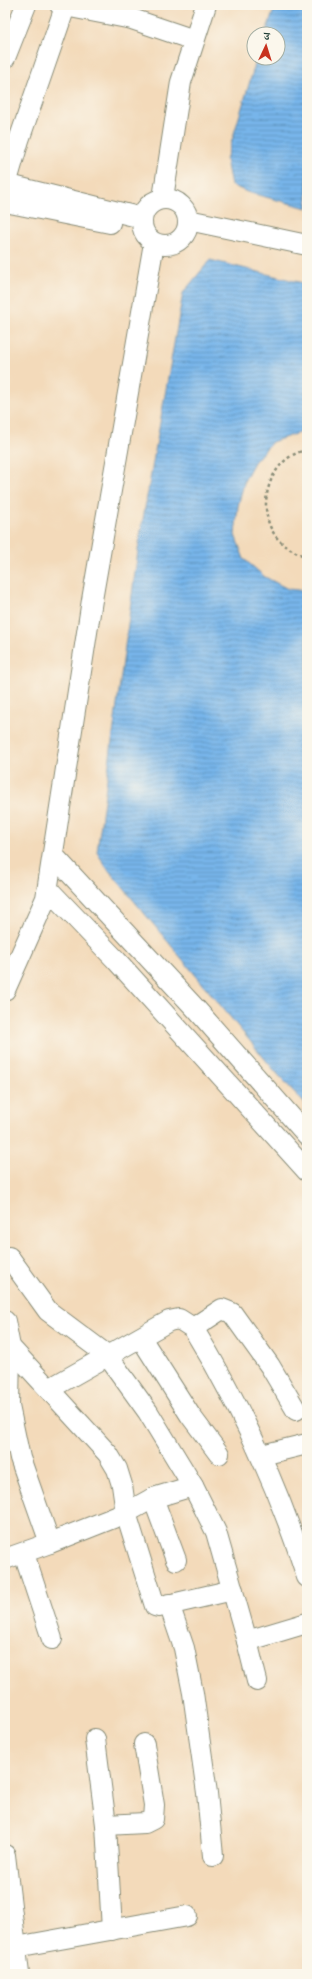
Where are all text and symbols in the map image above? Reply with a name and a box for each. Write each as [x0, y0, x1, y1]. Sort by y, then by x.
north arrow [246, 26, 286, 66]
text: उ [262, 28, 271, 44]

